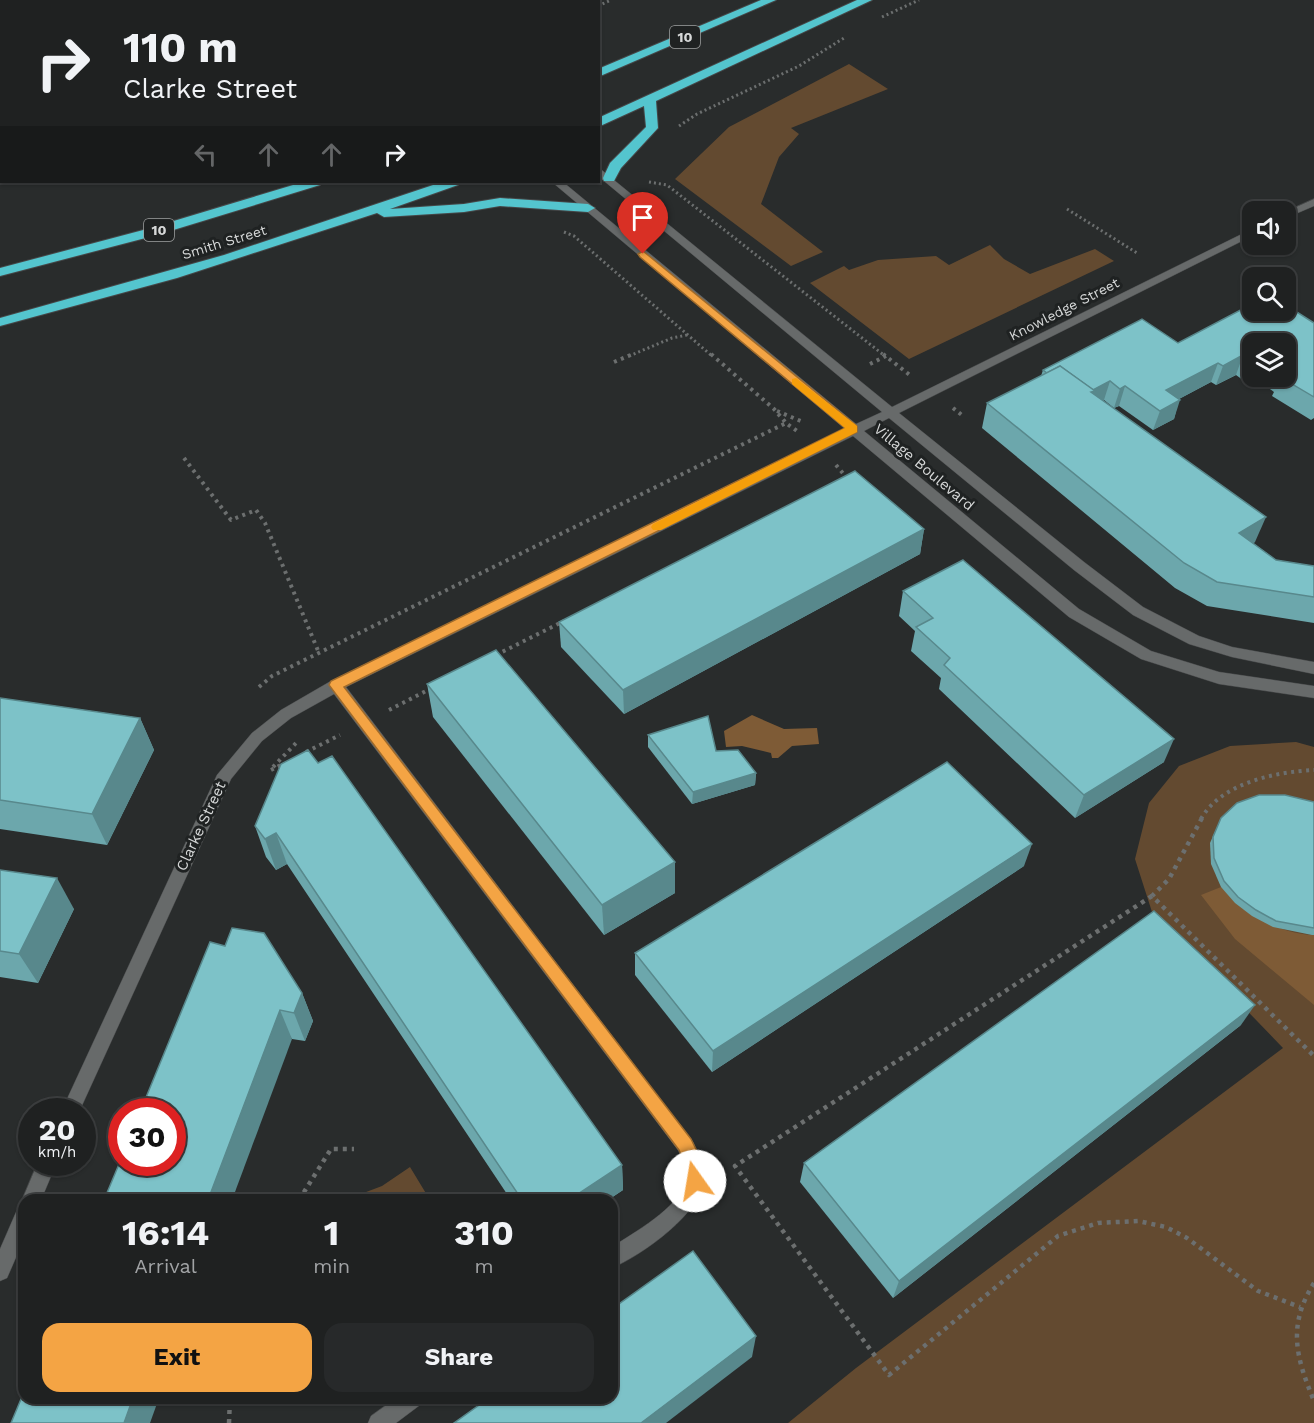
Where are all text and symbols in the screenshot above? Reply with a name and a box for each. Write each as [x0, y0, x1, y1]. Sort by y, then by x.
text: 110 m [123, 23, 238, 72]
icon: right [24, 24, 102, 102]
road number: 10 [670, 26, 700, 48]
text: Clarke Street [123, 73, 297, 105]
icon: left [189, 138, 222, 171]
icon: ahead [252, 138, 285, 171]
icon: ahead [315, 138, 348, 171]
icon: right [378, 138, 411, 171]
pin [617, 192, 668, 254]
icon: arrive [626, 201, 659, 234]
map controls [1242, 201, 1296, 387]
button: sound [1242, 201, 1296, 255]
road number: 10 [144, 219, 174, 241]
street label: Smith Street [180, 222, 268, 262]
button: search [1242, 267, 1296, 321]
street label: Knowledge Street [1006, 274, 1122, 344]
button: layers [1242, 333, 1296, 387]
street label: Village Boulevard [870, 420, 978, 514]
street label: Clarke Street [172, 778, 230, 874]
speed limit sign: 30 [108, 1098, 186, 1176]
text: 20 [38, 1112, 76, 1147]
text: km/h [38, 1143, 76, 1161]
position arrow [663, 1149, 727, 1213]
text: 16:14 [122, 1212, 209, 1254]
text: 1 [324, 1212, 339, 1254]
text: 310 [454, 1212, 514, 1254]
text: Arrival [134, 1254, 197, 1278]
text: min [313, 1254, 350, 1278]
text: m [474, 1254, 494, 1278]
button: Exit [42, 1323, 312, 1392]
button: Share [324, 1323, 594, 1392]

